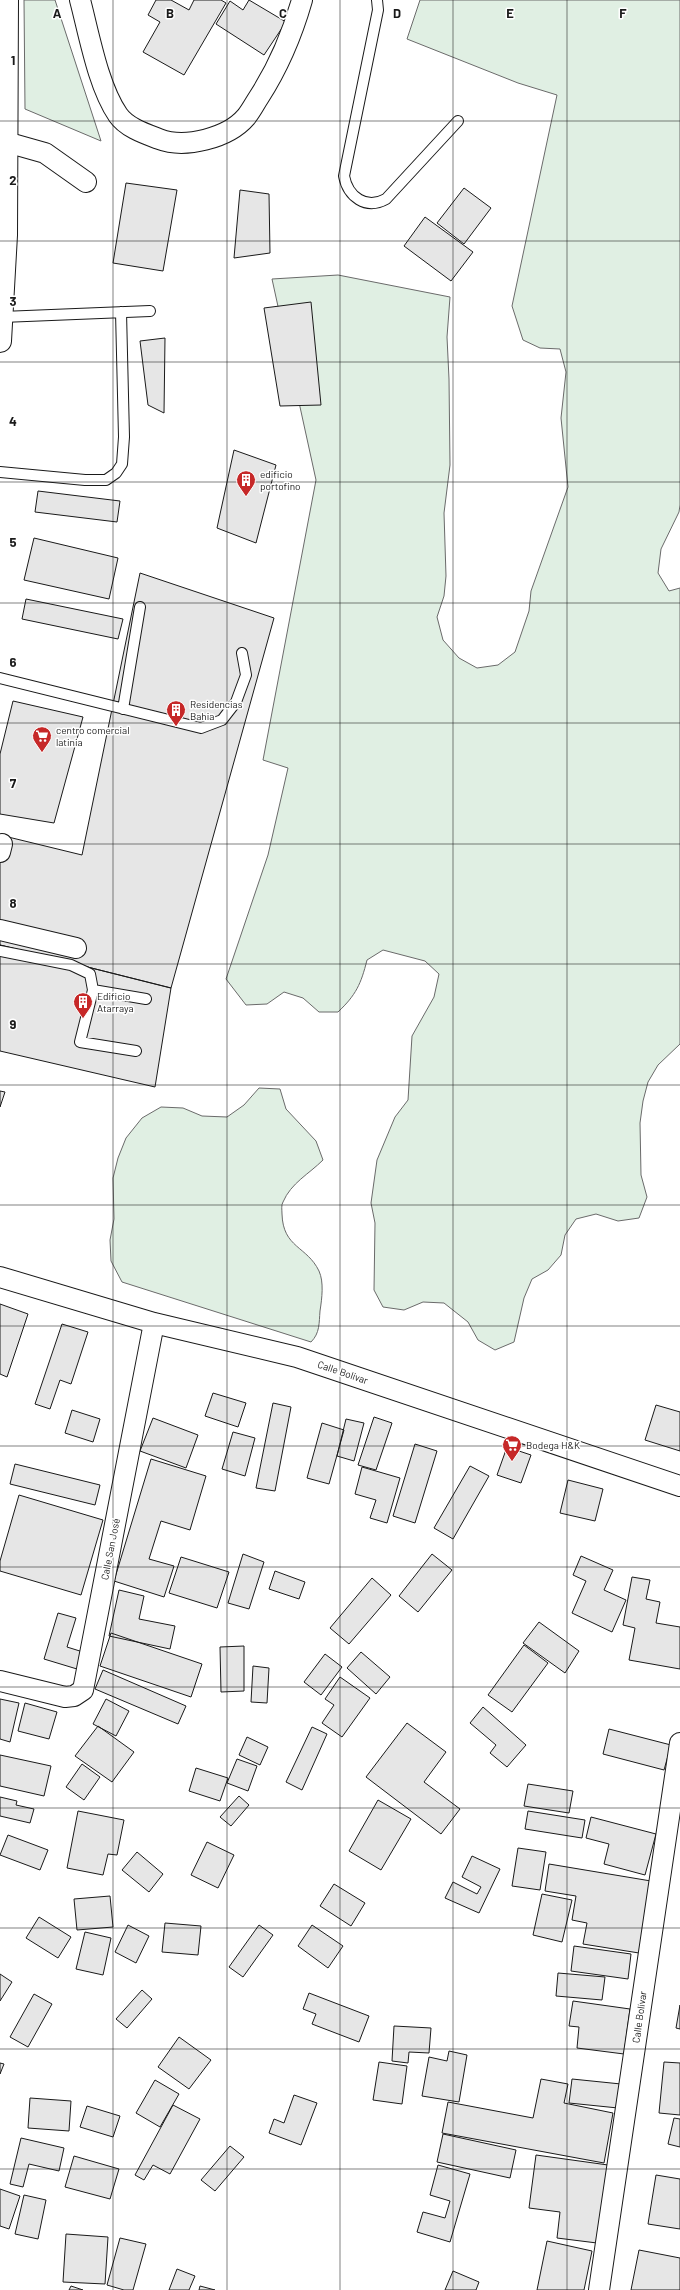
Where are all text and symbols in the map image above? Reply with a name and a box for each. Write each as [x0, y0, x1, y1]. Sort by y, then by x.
text: A [53, 5, 62, 21]
text: B [166, 5, 174, 21]
text: C [279, 5, 287, 21]
text: D [393, 5, 401, 21]
text: E [506, 5, 514, 21]
text: F [619, 5, 627, 21]
text: 1 [11, 52, 15, 68]
text: 2 [9, 172, 17, 188]
text: 3 [9, 293, 17, 309]
text: 4 [9, 413, 17, 429]
place label: edificio portofino [260, 468, 301, 492]
building icon: edificio portofino [235, 469, 257, 497]
text: 5 [9, 534, 17, 550]
text: 6 [10, 654, 17, 670]
place label: Residencias Bahia [190, 698, 243, 722]
building icon: Residencias Bahia [165, 699, 187, 727]
place label: centro comercial latinia [56, 724, 129, 748]
supermarket icon: centro comercial latinia [31, 725, 53, 753]
text: 7 [10, 775, 17, 791]
text: 8 [9, 895, 17, 911]
place label: Edificio Atarraya [97, 990, 134, 1014]
building icon: Edificio Atarraya [72, 991, 94, 1019]
text: 9 [10, 1016, 17, 1032]
street label: Calle Bolívar [316, 1358, 370, 1386]
supermarket icon: Bodega H&K [501, 1434, 523, 1462]
place label: Bodega H&K [526, 1439, 580, 1451]
street label: Calle San José [98, 1517, 122, 1581]
street label: Calle Bolívar [629, 1990, 649, 2044]

